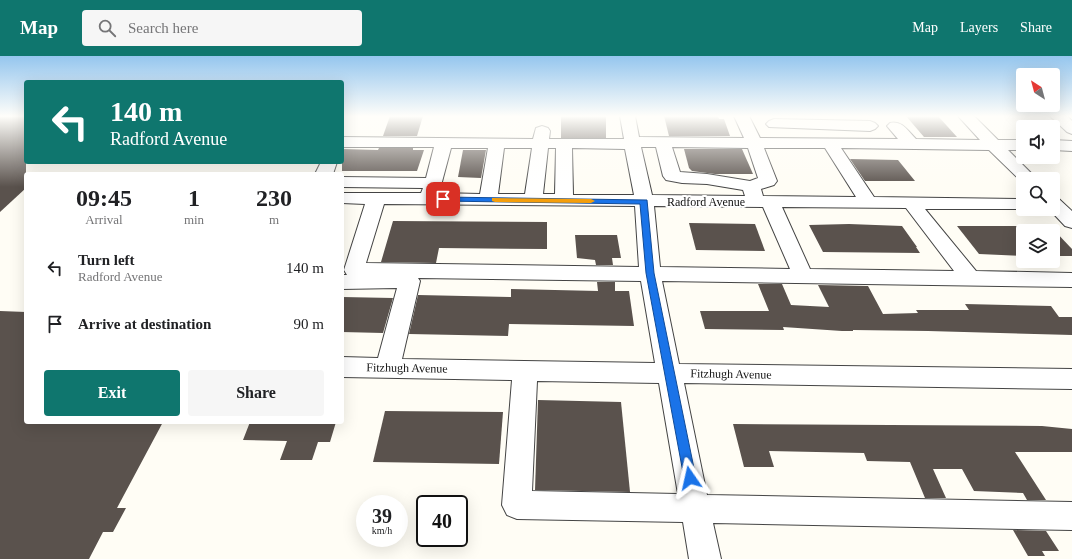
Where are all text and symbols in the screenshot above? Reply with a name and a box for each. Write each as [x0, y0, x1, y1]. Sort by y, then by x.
search box [82, 10, 362, 46]
text: Map [20, 17, 58, 38]
icon: search [96, 17, 118, 39]
text: Search here [128, 20, 198, 36]
text: Map [912, 20, 938, 35]
text: Layers [960, 20, 998, 35]
text: Share [1020, 20, 1052, 35]
north arrow [1016, 68, 1060, 112]
map controls [1016, 68, 1060, 268]
icon: left [44, 96, 96, 148]
text: 140 m [110, 96, 182, 127]
button: sound [1016, 120, 1060, 164]
text: Radford Avenue [110, 129, 227, 149]
button: search [1016, 172, 1060, 216]
pin [426, 182, 460, 216]
text: 09:45 [76, 185, 132, 211]
text: 1 [188, 185, 200, 211]
text: 230 [256, 185, 292, 211]
icon: arrive [432, 188, 454, 210]
street label: Radford Avenue [667, 195, 745, 209]
text: Arrival [85, 212, 123, 227]
text: min [184, 212, 204, 227]
text: m [269, 212, 279, 227]
button: layers [1016, 224, 1060, 268]
text: Turn left [78, 252, 135, 268]
icon: left [44, 257, 66, 279]
text: 140 m [286, 260, 324, 276]
text: Radford Avenue [78, 269, 163, 284]
icon: arrive [44, 313, 66, 335]
text: Arrive at destination [78, 316, 211, 332]
text: 90 m [294, 316, 324, 332]
street label: Fitzhugh Avenue [366, 360, 448, 376]
street label: Fitzhugh Avenue [690, 366, 772, 382]
button: Exit [44, 370, 180, 416]
button: Share [188, 370, 324, 416]
position arrow [669, 457, 711, 499]
speed limit sign: 40 [416, 495, 468, 547]
text: 39 [372, 505, 392, 527]
text: km/h [372, 525, 392, 536]

